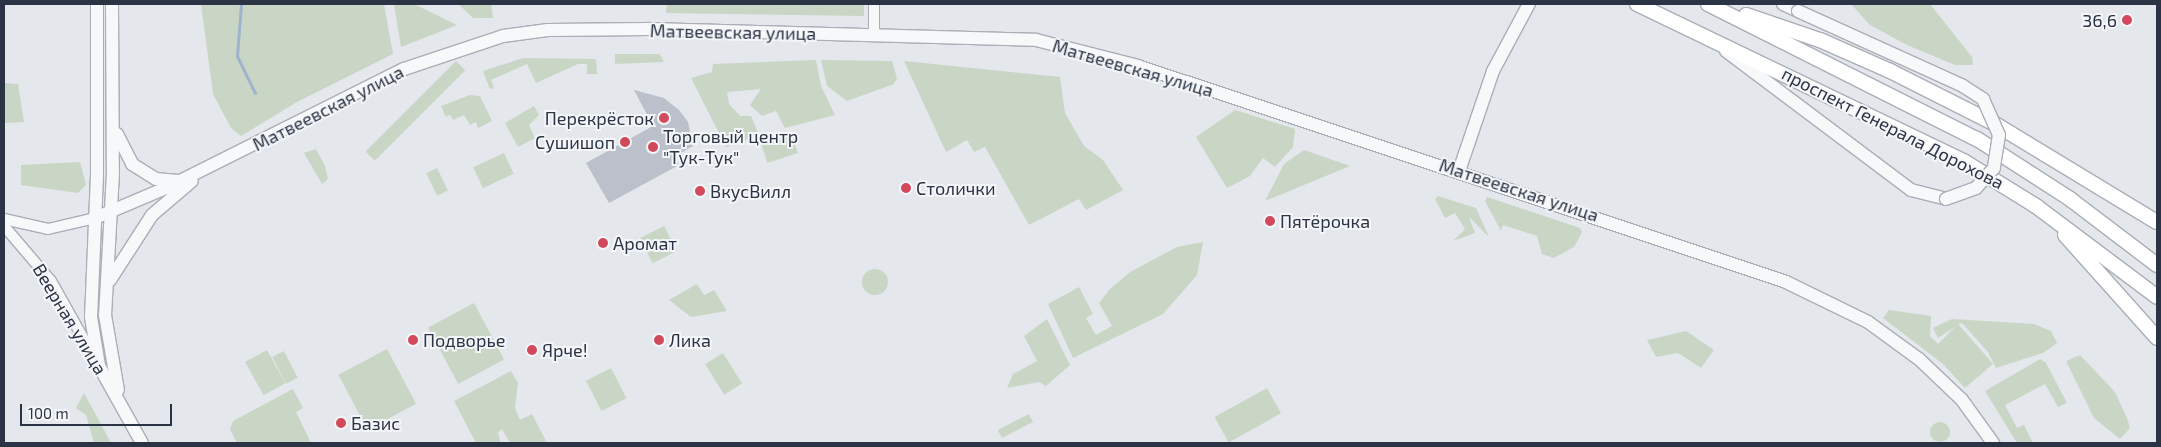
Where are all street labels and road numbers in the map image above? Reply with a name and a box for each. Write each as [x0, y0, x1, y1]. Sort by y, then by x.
street label: Матвеевская улица [650, 20, 816, 44]
street label: Матвеевская улица [1050, 35, 1216, 101]
street label: Матвеевская улица [249, 61, 407, 155]
street label: проспект Генерала Дорохова [1778, 62, 2008, 194]
street label: Матвеевская улица [1437, 154, 1601, 226]
street label: Веерная улица [28, 260, 112, 378]

